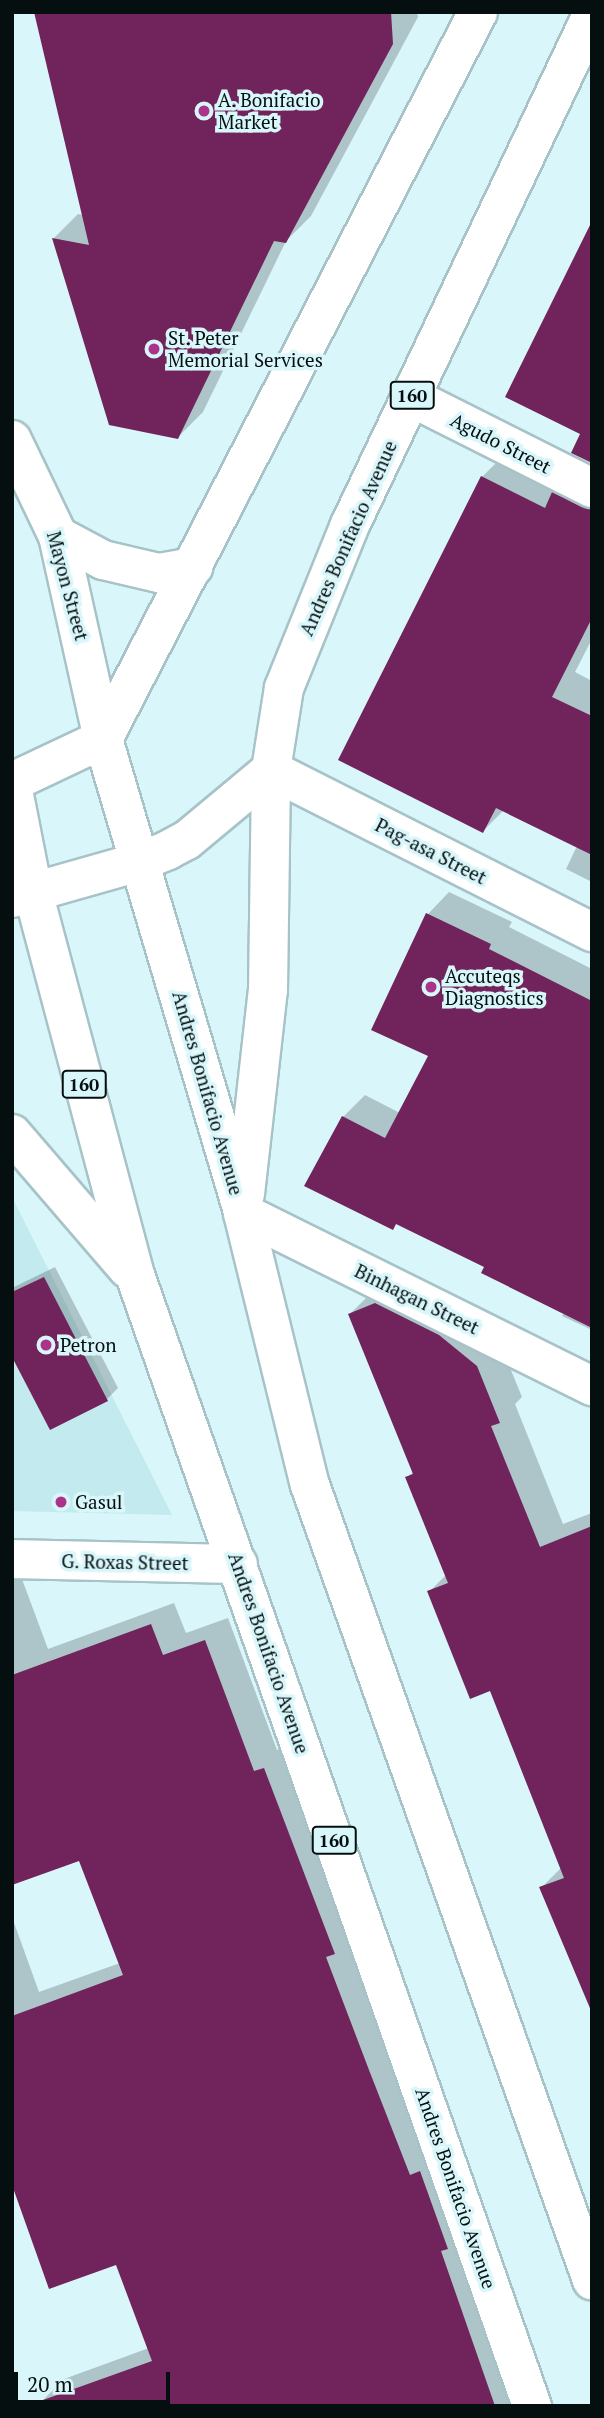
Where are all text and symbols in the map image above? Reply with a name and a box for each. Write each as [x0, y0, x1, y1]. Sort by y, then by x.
place label: A. Bonifacio Market [218, 89, 321, 133]
marker: A. Bonifacio Market [196, 103, 212, 119]
place label: St. Peter Memorial Services [168, 327, 323, 371]
marker: St. Peter Memorial Services [146, 341, 162, 357]
road number: 160 [389, 380, 435, 410]
street label: Agudo Street [447, 408, 555, 478]
street label: Andres Bonifacio Avenue [295, 437, 401, 639]
street label: Mayon Street [42, 529, 94, 643]
street label: Pag-asa Street [372, 813, 490, 889]
place label: Accuteqs Diagnostics [445, 965, 544, 1009]
marker: Accuteqs Diagnostics [423, 979, 439, 995]
street label: Andres Bonifacio Avenue [168, 988, 248, 1198]
road number: 160 [61, 1070, 107, 1098]
street label: Binhagan Street [351, 1259, 483, 1339]
place label: Petron [60, 1334, 116, 1356]
marker: Petron [38, 1337, 54, 1353]
place label: Gasul [75, 1491, 123, 1513]
marker: Gasul [53, 1494, 69, 1510]
street label: G. Roxas Street [61, 1549, 189, 1575]
street label: Andres Bonifacio Avenue [224, 1549, 314, 1757]
road number: 160 [311, 1826, 357, 1854]
street label: Andres Bonifacio Avenue [411, 2084, 501, 2292]
scale bar [18, 2358, 173, 2402]
text: 20 m [27, 2370, 73, 2398]

